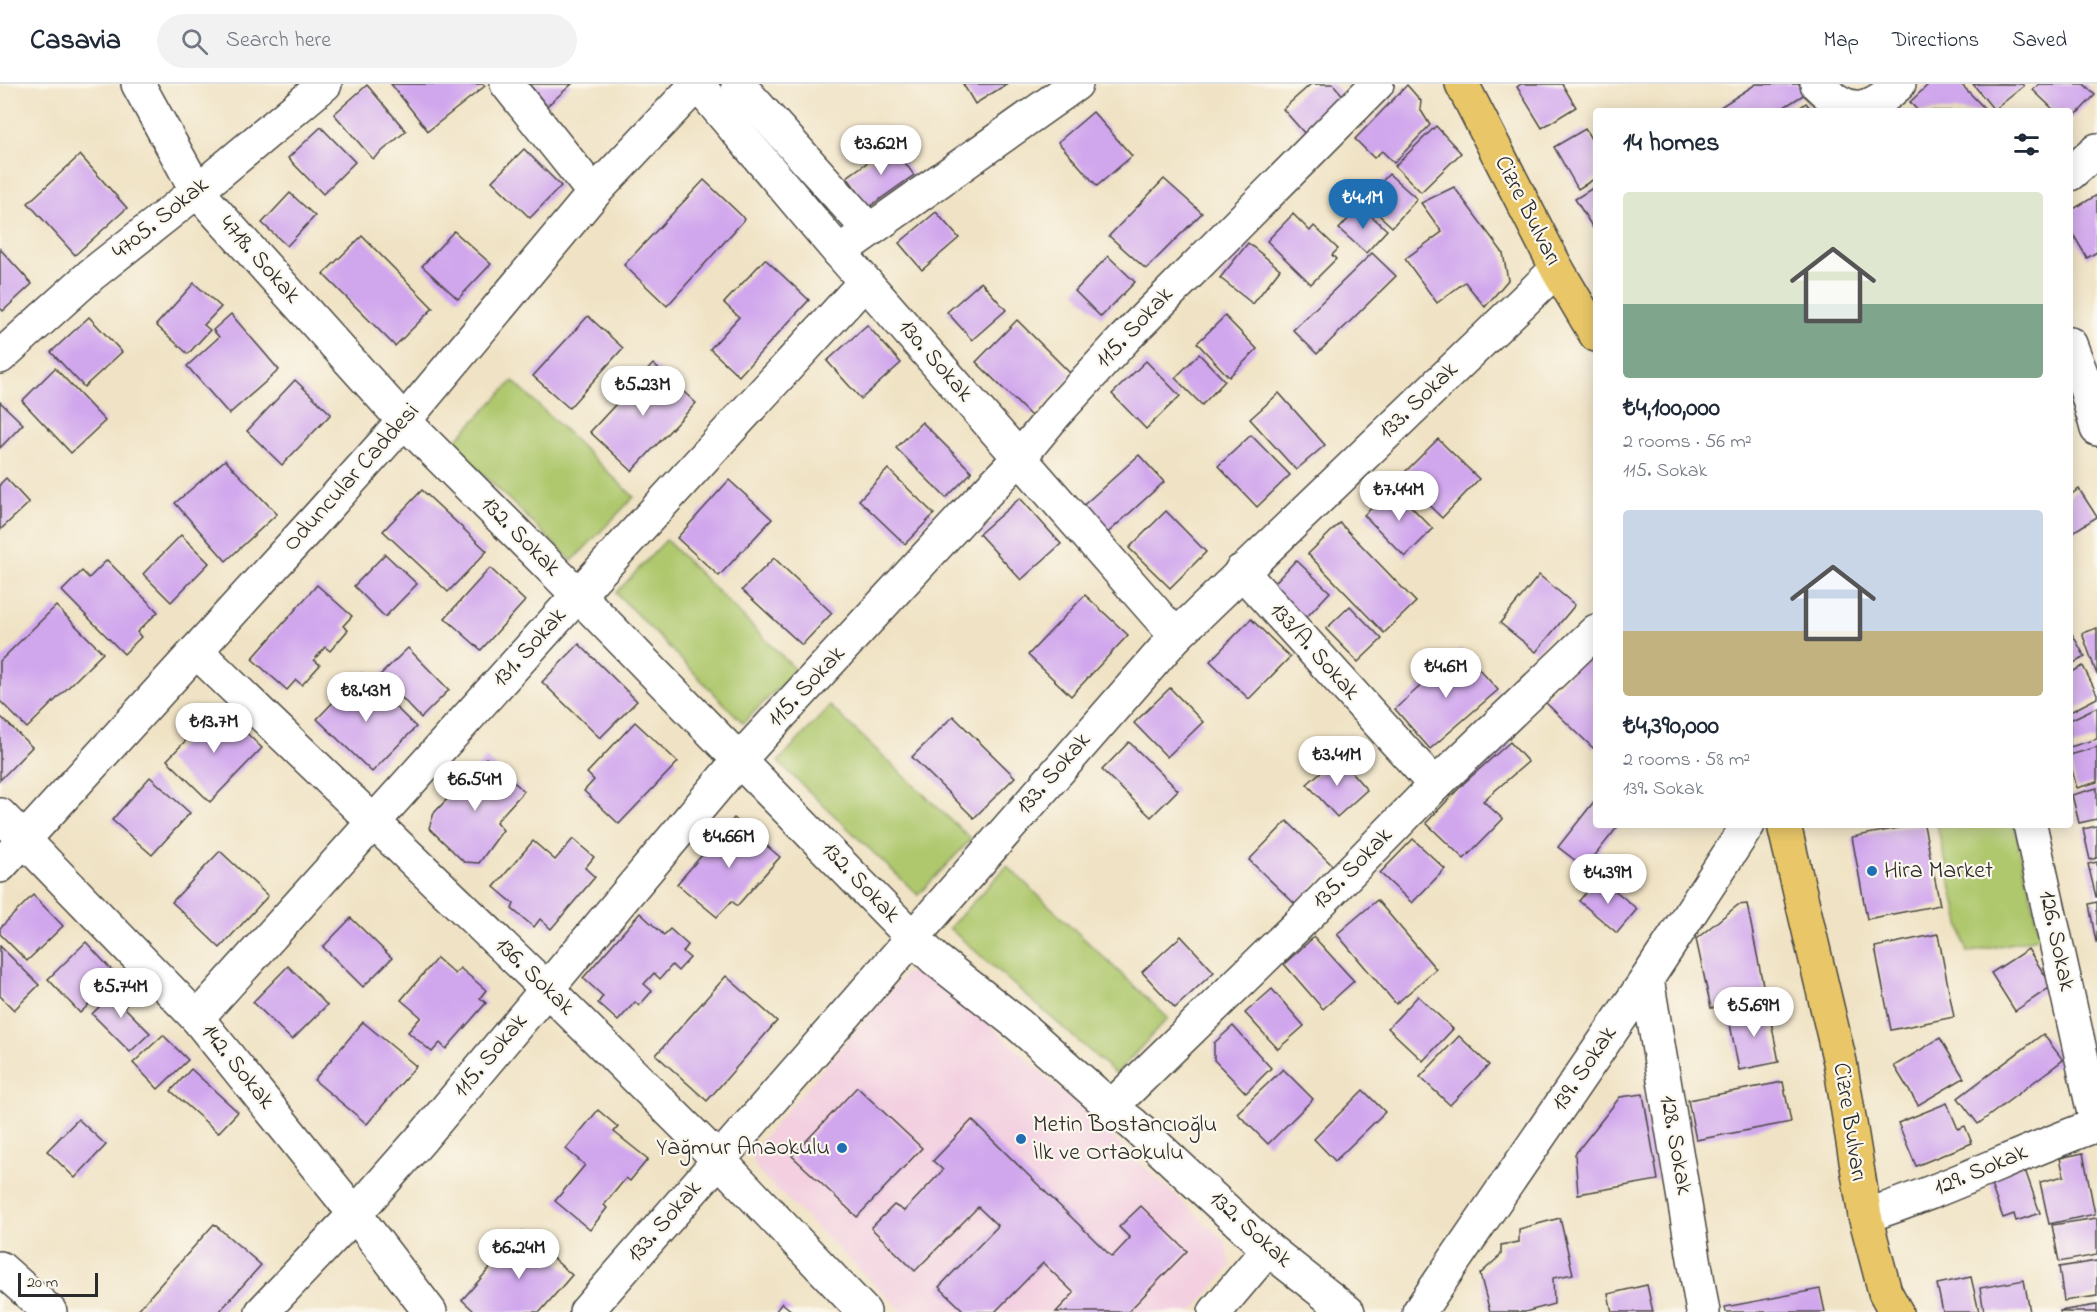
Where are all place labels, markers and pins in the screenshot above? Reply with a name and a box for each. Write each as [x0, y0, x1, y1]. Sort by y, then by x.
pin: ₺3.62M [832, 125, 930, 176]
pin: ₺4.1M [1321, 179, 1405, 230]
pin: ₺5.23M [594, 366, 692, 417]
pin: ₺7.44M [1350, 471, 1448, 522]
pin: ₺4.6M [1404, 648, 1488, 699]
pin: ₺8.43M [317, 672, 415, 723]
pin: ₺13.7M [165, 703, 263, 754]
pin: ₺3.41M [1288, 736, 1386, 787]
pin: ₺6.54M [426, 761, 524, 812]
pin: ₺4.66M [680, 818, 778, 869]
pin: ₺4.39M [1559, 854, 1657, 905]
place label: Hira Market [1884, 854, 1993, 889]
marker: Hira Market [1865, 864, 1879, 878]
pin: ₺5.74M [72, 968, 170, 1019]
pin: ₺5.69M [1705, 987, 1803, 1038]
place label: Metin Bostancıoğlu İlk ve Ortaokulu [1033, 1108, 1217, 1171]
place label: Yağmur Anaokulu [656, 1131, 830, 1166]
marker: Metin Bostancıoğlu İlk ve Ortaokulu [1014, 1132, 1028, 1146]
marker: Yağmur Anaokulu [835, 1141, 849, 1155]
pin: ₺6.24M [470, 1229, 568, 1280]

